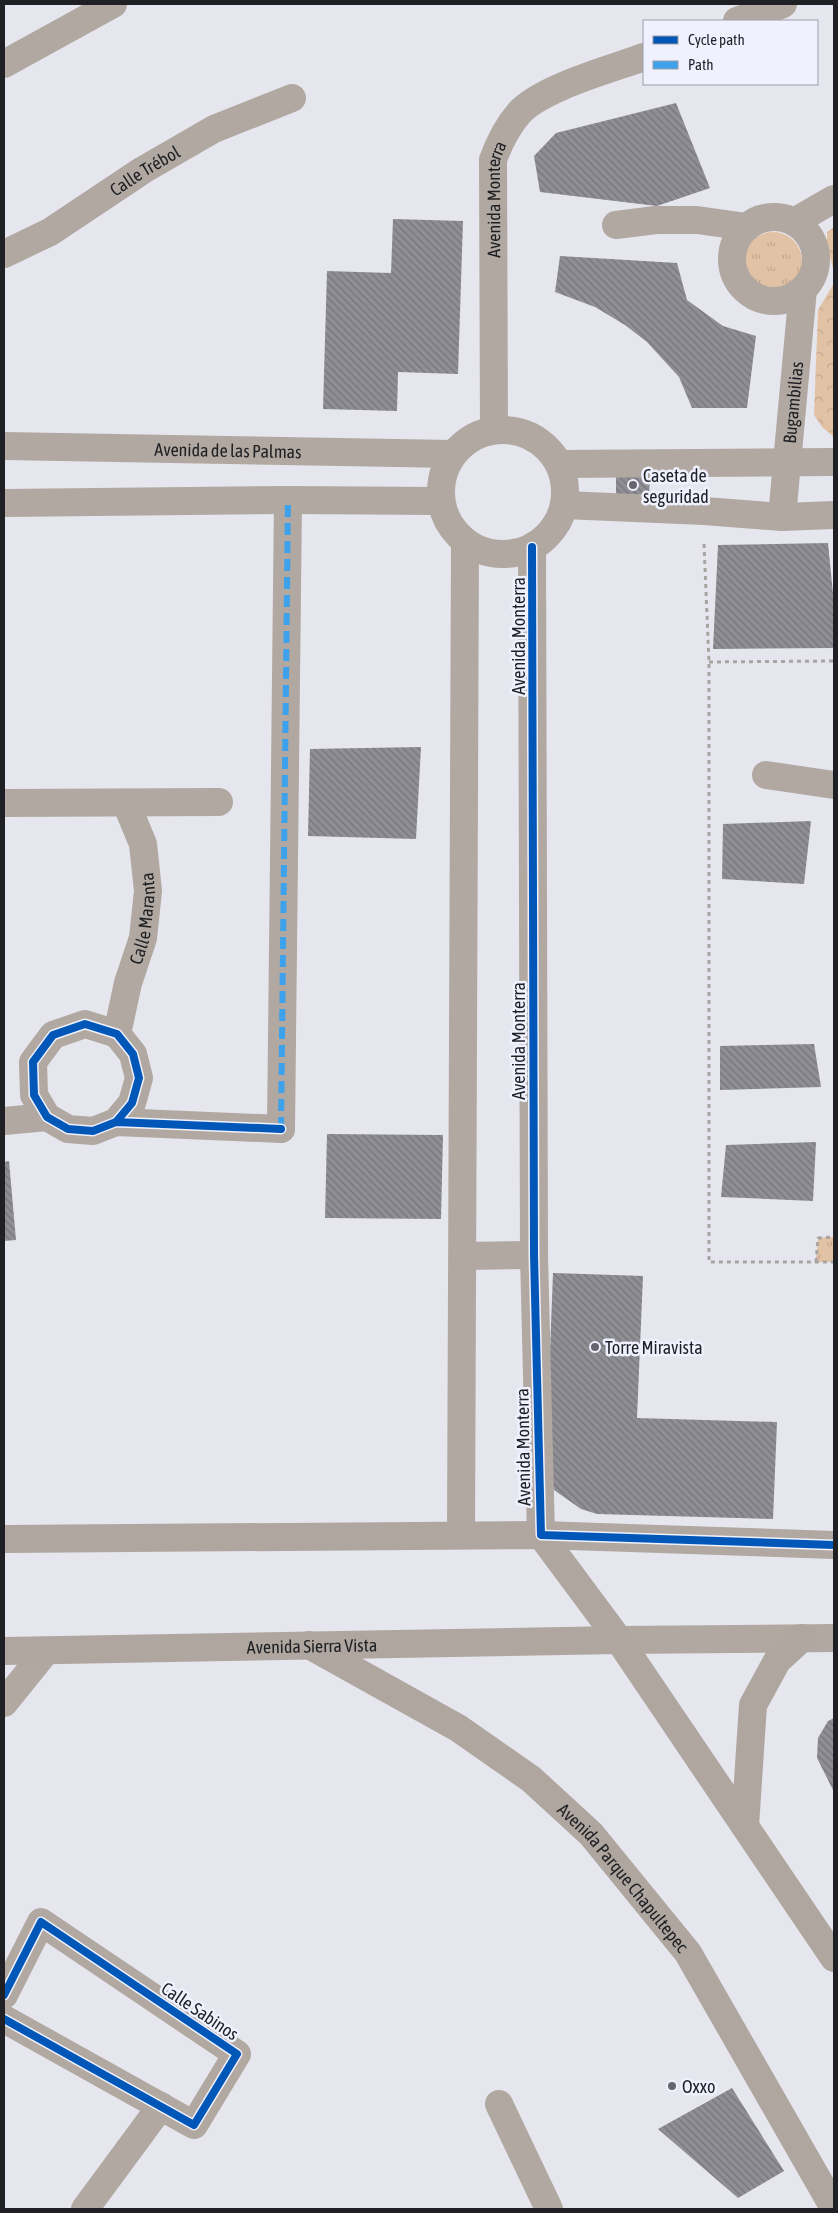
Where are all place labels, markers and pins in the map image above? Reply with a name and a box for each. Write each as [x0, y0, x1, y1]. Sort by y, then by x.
place label: Caseta de seguridad [643, 465, 709, 507]
marker: Caseta de seguridad [627, 479, 639, 491]
place label: Torre Miravista [605, 1337, 703, 1358]
marker: Torre Miravista [589, 1341, 601, 1353]
place label: Oxxo [682, 2076, 715, 2097]
marker: Oxxo [666, 2080, 678, 2092]

